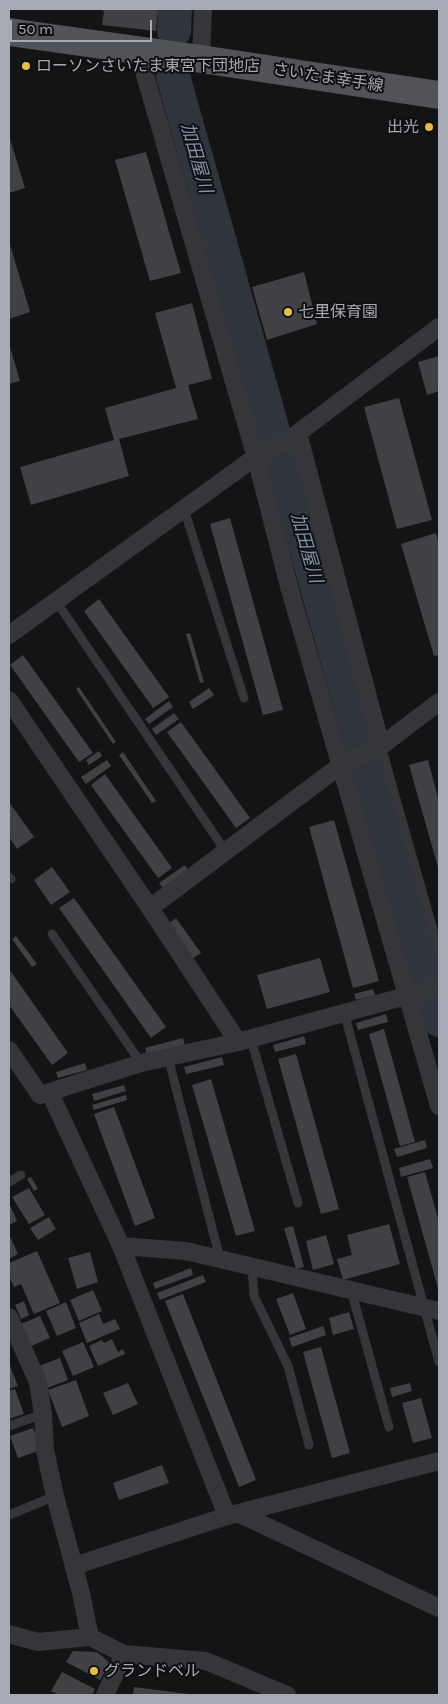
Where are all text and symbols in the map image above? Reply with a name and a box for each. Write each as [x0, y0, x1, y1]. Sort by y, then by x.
scale bar [12, 10, 155, 42]
text: 50 m [18, 20, 53, 38]
place label: ローソンさいたま東宮下団地店 [36, 56, 260, 76]
marker: ローソンさいたま東宮下団地店 [20, 60, 32, 72]
street label: さいたま幸手線 [271, 60, 385, 96]
place label: 出光 [387, 117, 419, 137]
water label: 加田屋川 [176, 120, 216, 196]
marker: 出光 [423, 121, 435, 133]
place label: 七里保育園 [298, 302, 378, 322]
marker: 七里保育園 [282, 306, 294, 318]
water label: 加田屋川 [286, 510, 326, 586]
place label: グランドベル [104, 1661, 200, 1681]
marker: グランドベル [88, 1665, 100, 1677]

